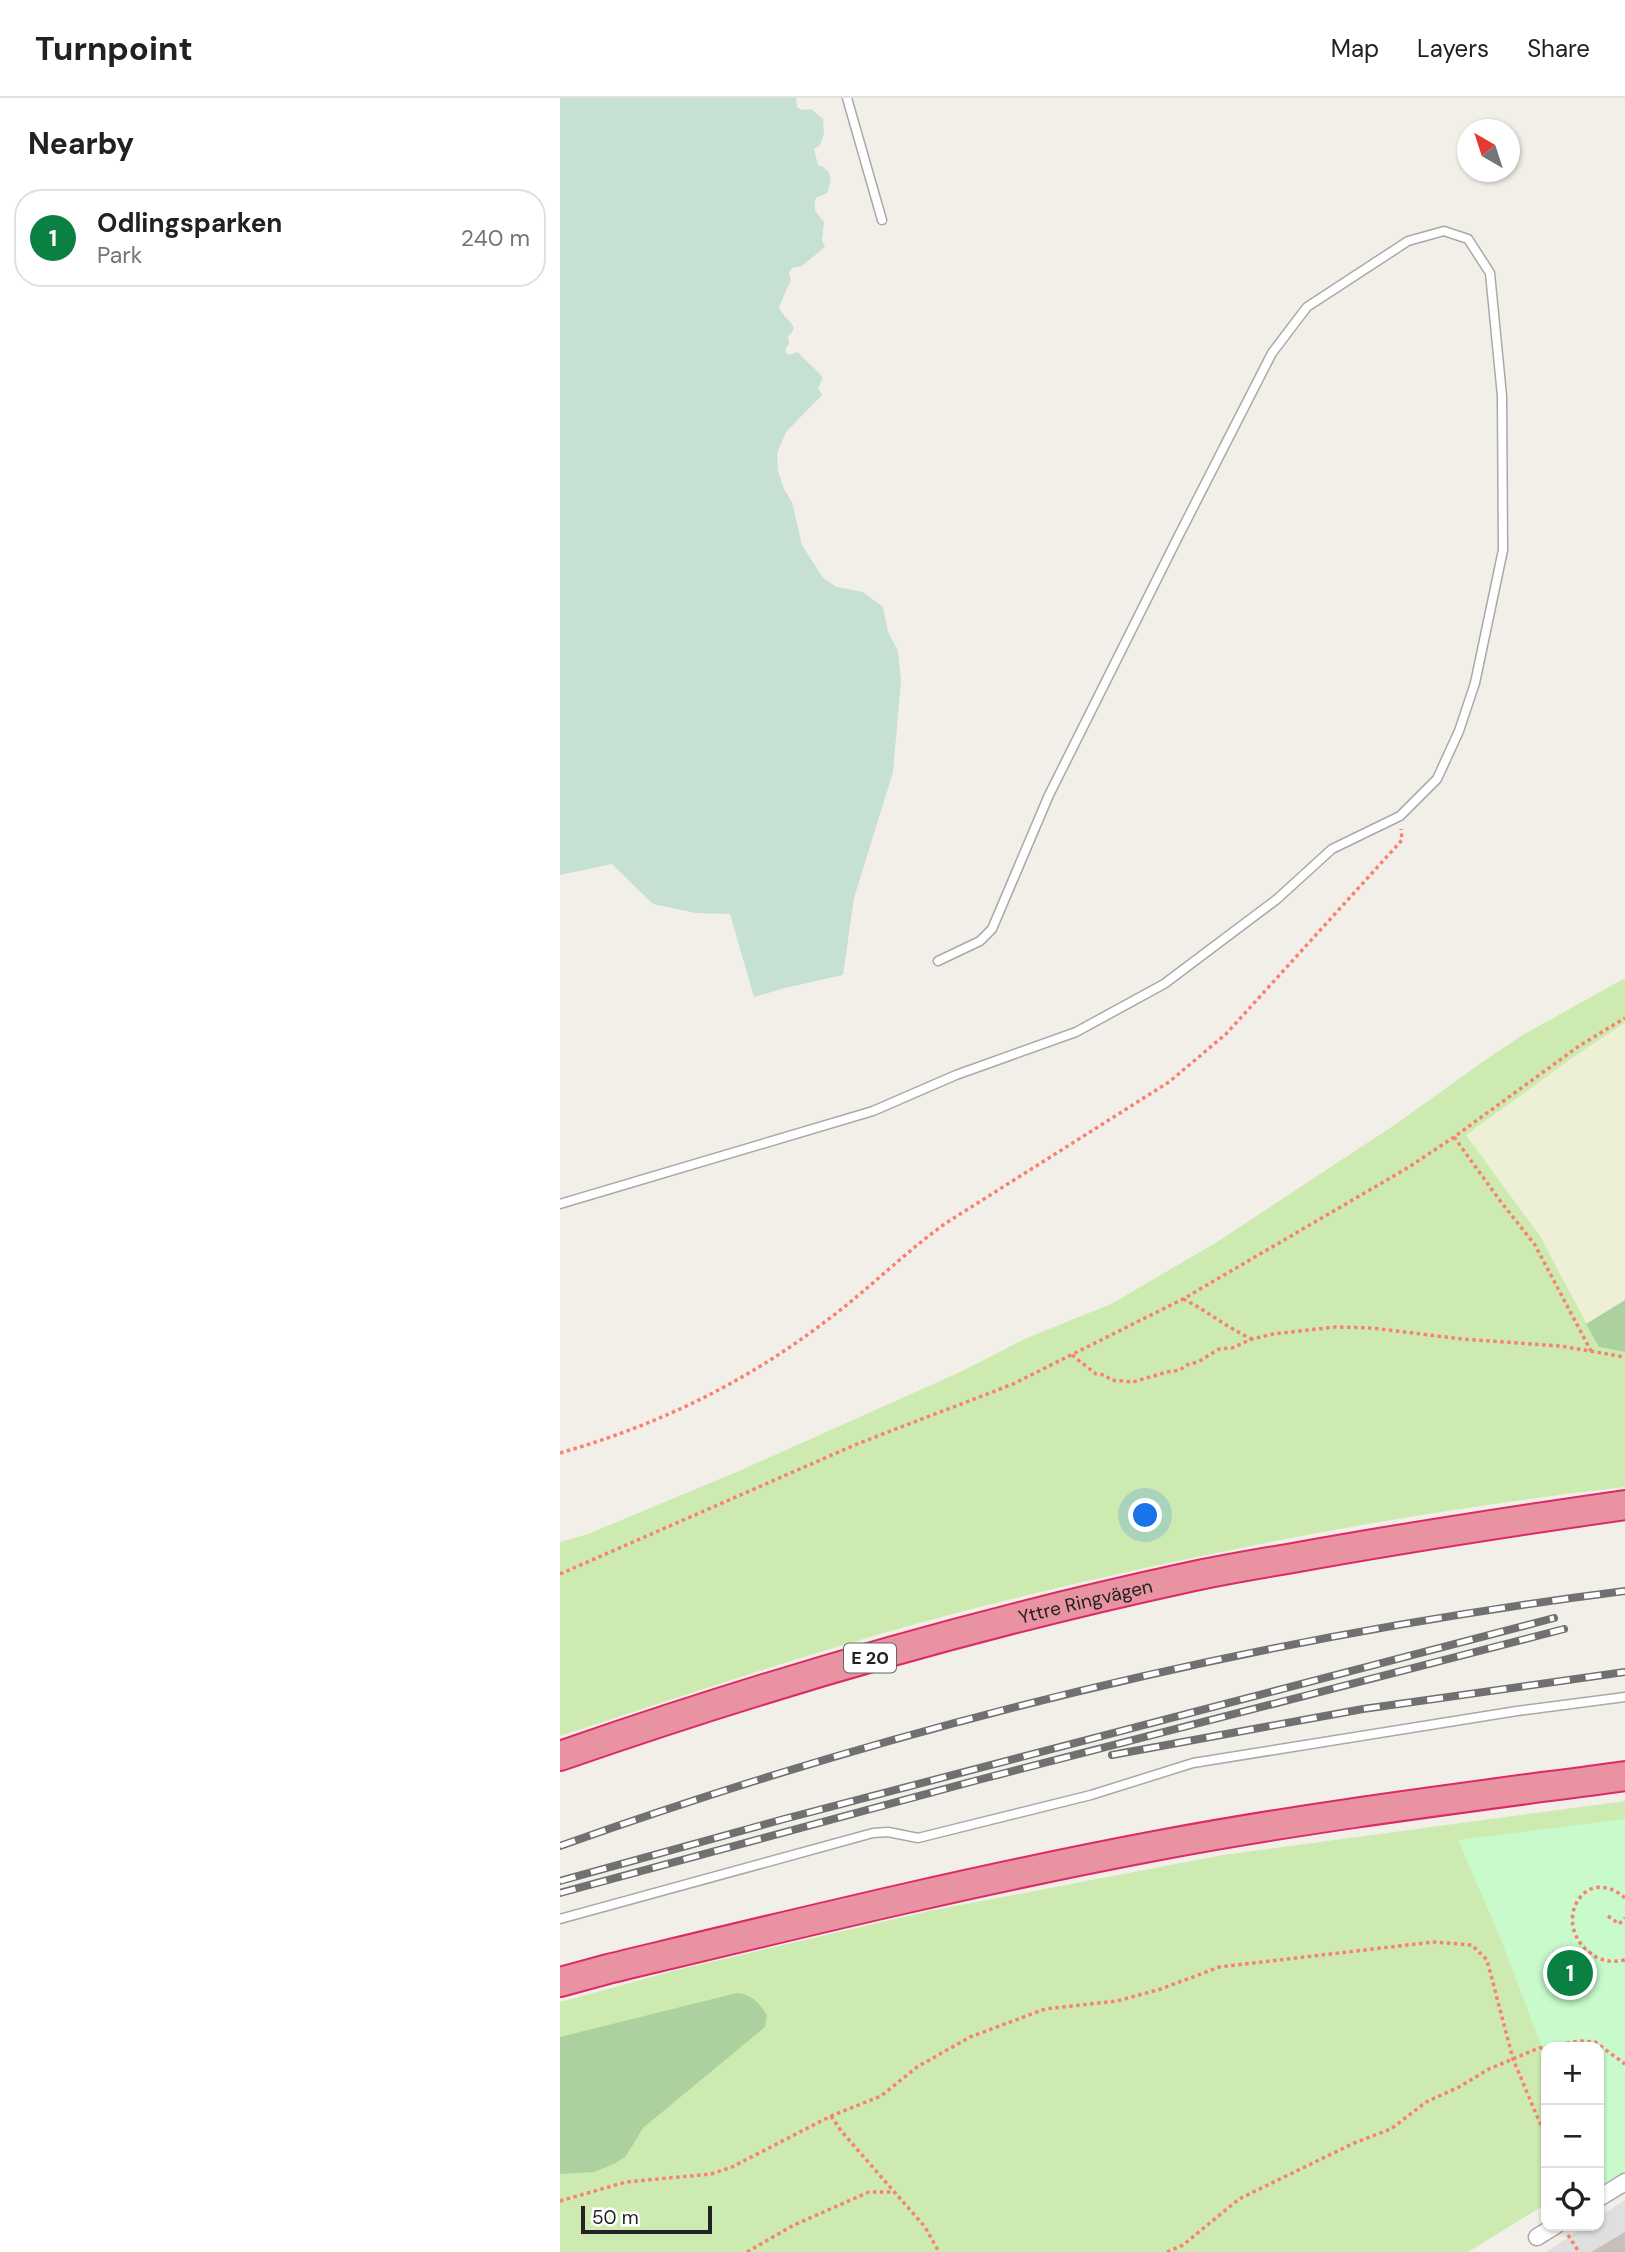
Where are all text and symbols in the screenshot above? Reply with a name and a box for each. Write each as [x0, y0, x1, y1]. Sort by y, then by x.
text: Turnpoint [35, 27, 193, 70]
text: Map [1331, 33, 1379, 64]
text: Layers [1417, 33, 1489, 64]
text: Share [1527, 33, 1590, 64]
north arrow [1457, 119, 1520, 182]
text: Nearby [28, 124, 134, 163]
text: Odlingsparken [97, 206, 282, 240]
text: 1 [49, 223, 57, 253]
text: 240 m [461, 223, 530, 253]
text: Park [97, 240, 142, 270]
your location [1128, 1498, 1162, 1532]
street label: Yttre Ringvägen [1016, 1574, 1155, 1630]
road number: E 20 [844, 1644, 896, 1672]
pin: 1 [1547, 1947, 1593, 1999]
map controls [1541, 2042, 1604, 2231]
button: + [1541, 2042, 1604, 2105]
button: − [1541, 2105, 1604, 2168]
button: locate [1541, 2168, 1604, 2231]
scale bar [581, 2203, 712, 2235]
text: 50 m [592, 2205, 639, 2230]

